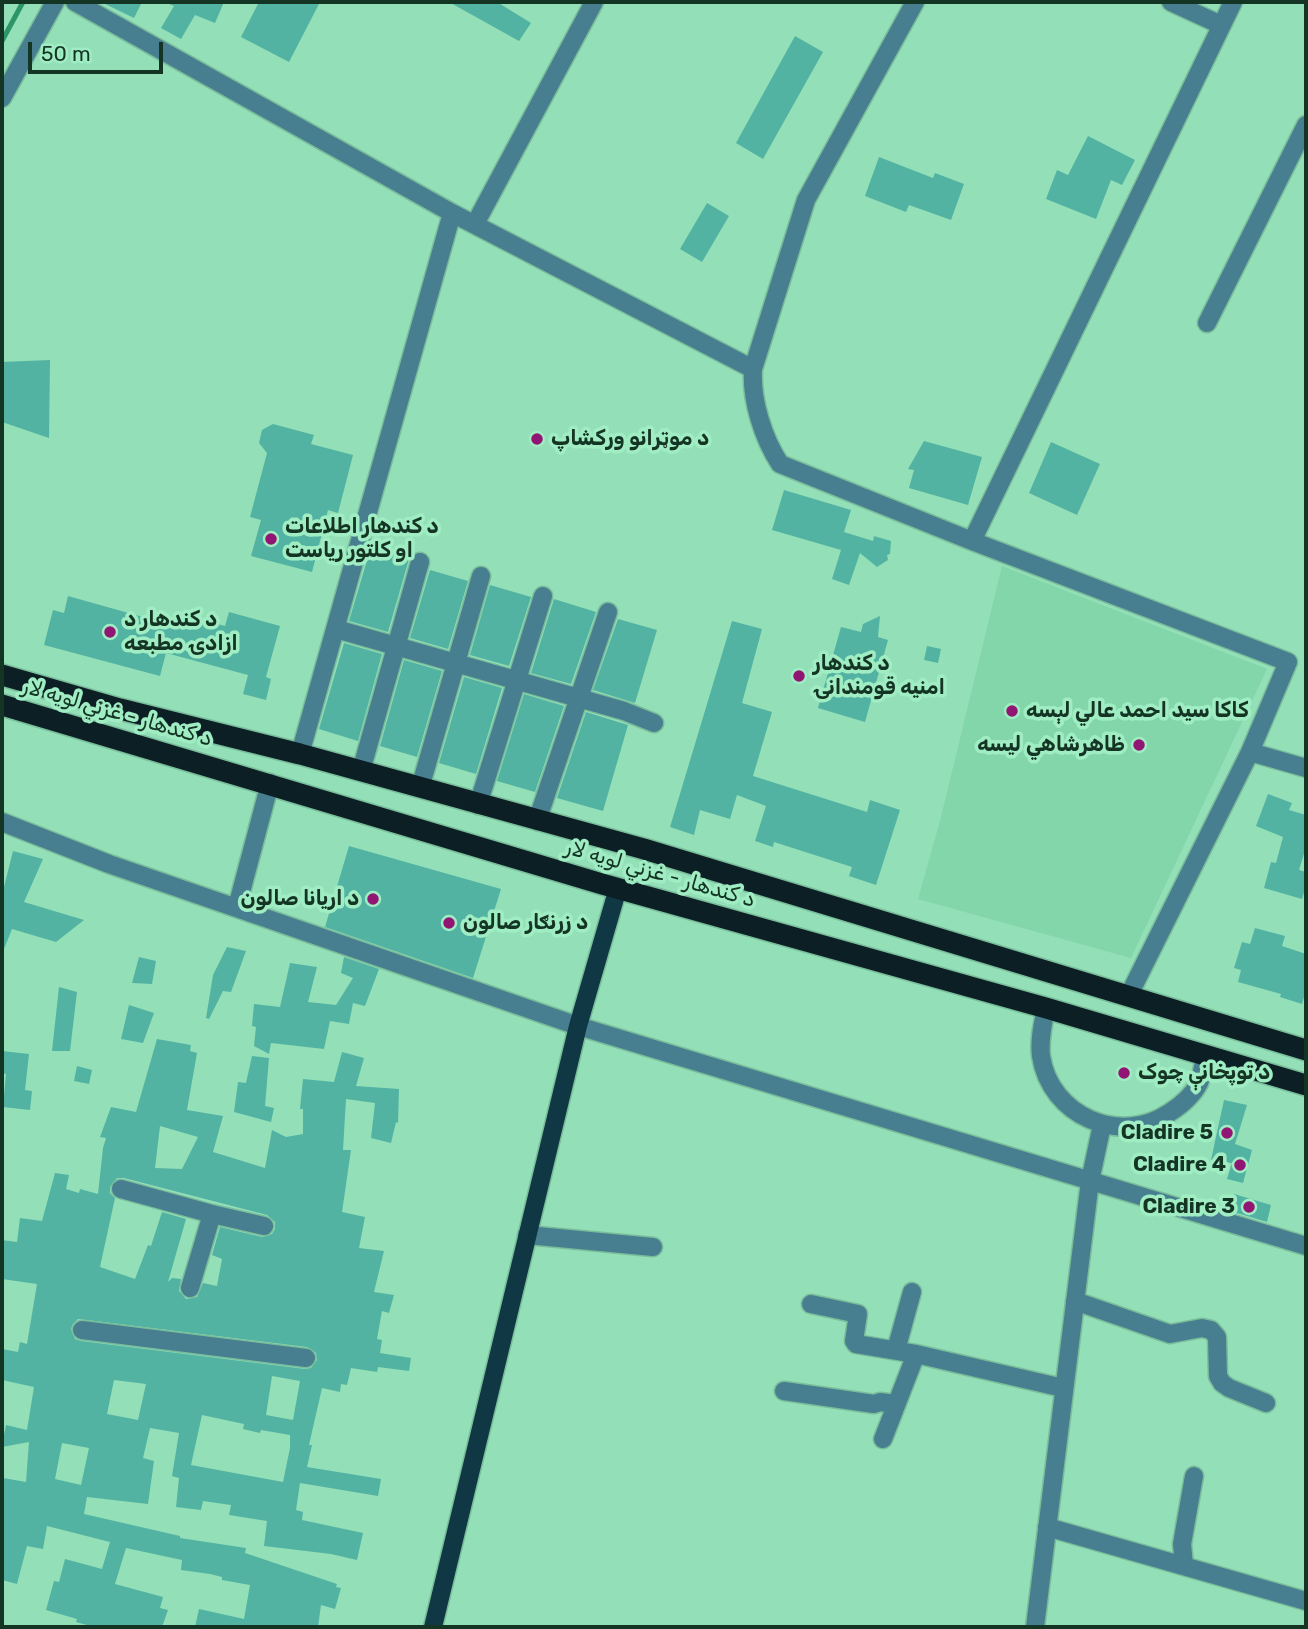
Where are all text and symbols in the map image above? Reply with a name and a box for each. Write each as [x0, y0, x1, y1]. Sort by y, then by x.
scale bar [32, 28, 166, 72]
text: 50 m [41, 41, 91, 66]
place label: د موټرانو ورکشاپ [551, 426, 709, 452]
marker: د موټرانو ورکشاپ [529, 431, 545, 447]
place label: د کندهار اطلاعات او کلتور رياست [285, 514, 439, 564]
marker: د کندهار اطلاعات او کلتور رياست [263, 531, 279, 547]
place label: د کندهار د ازادۍ مطبعه [124, 607, 238, 657]
marker: د کندهار د ازادۍ مطبعه [102, 624, 118, 640]
place label: د کندهار امنيه قومندانۍ [813, 651, 945, 701]
marker: د کندهار امنيه قومندانۍ [791, 668, 807, 684]
street label: د کندهار - غزني لويه لار [19, 674, 215, 752]
place label: کاکا سید احمد عالي لېسه [1026, 698, 1249, 724]
marker: کاکا سید احمد عالي لېسه [1004, 703, 1020, 719]
place label: ظاهرشاهي لیسه [977, 732, 1125, 758]
marker: ظاهرشاهي لیسه [1131, 737, 1147, 753]
street label: د کندهار - غزني لويه لار [562, 835, 758, 913]
place label: د اریانا صالون [241, 886, 359, 912]
marker: د اریانا صالون [365, 891, 381, 907]
place label: د زرنګار صالون [463, 910, 588, 936]
marker: د زرنګار صالون [441, 915, 457, 931]
place label: د توپخانې چوک [1138, 1060, 1270, 1086]
marker: د توپخانې چوک [1116, 1065, 1132, 1081]
place label: Cladire 5 [1121, 1120, 1213, 1146]
marker: Cladire 5 [1219, 1125, 1235, 1141]
place label: Cladire 4 [1133, 1152, 1226, 1178]
marker: Cladire 4 [1232, 1157, 1248, 1173]
place label: Cladire 3 [1142, 1194, 1235, 1220]
marker: Cladire 3 [1241, 1199, 1257, 1215]

